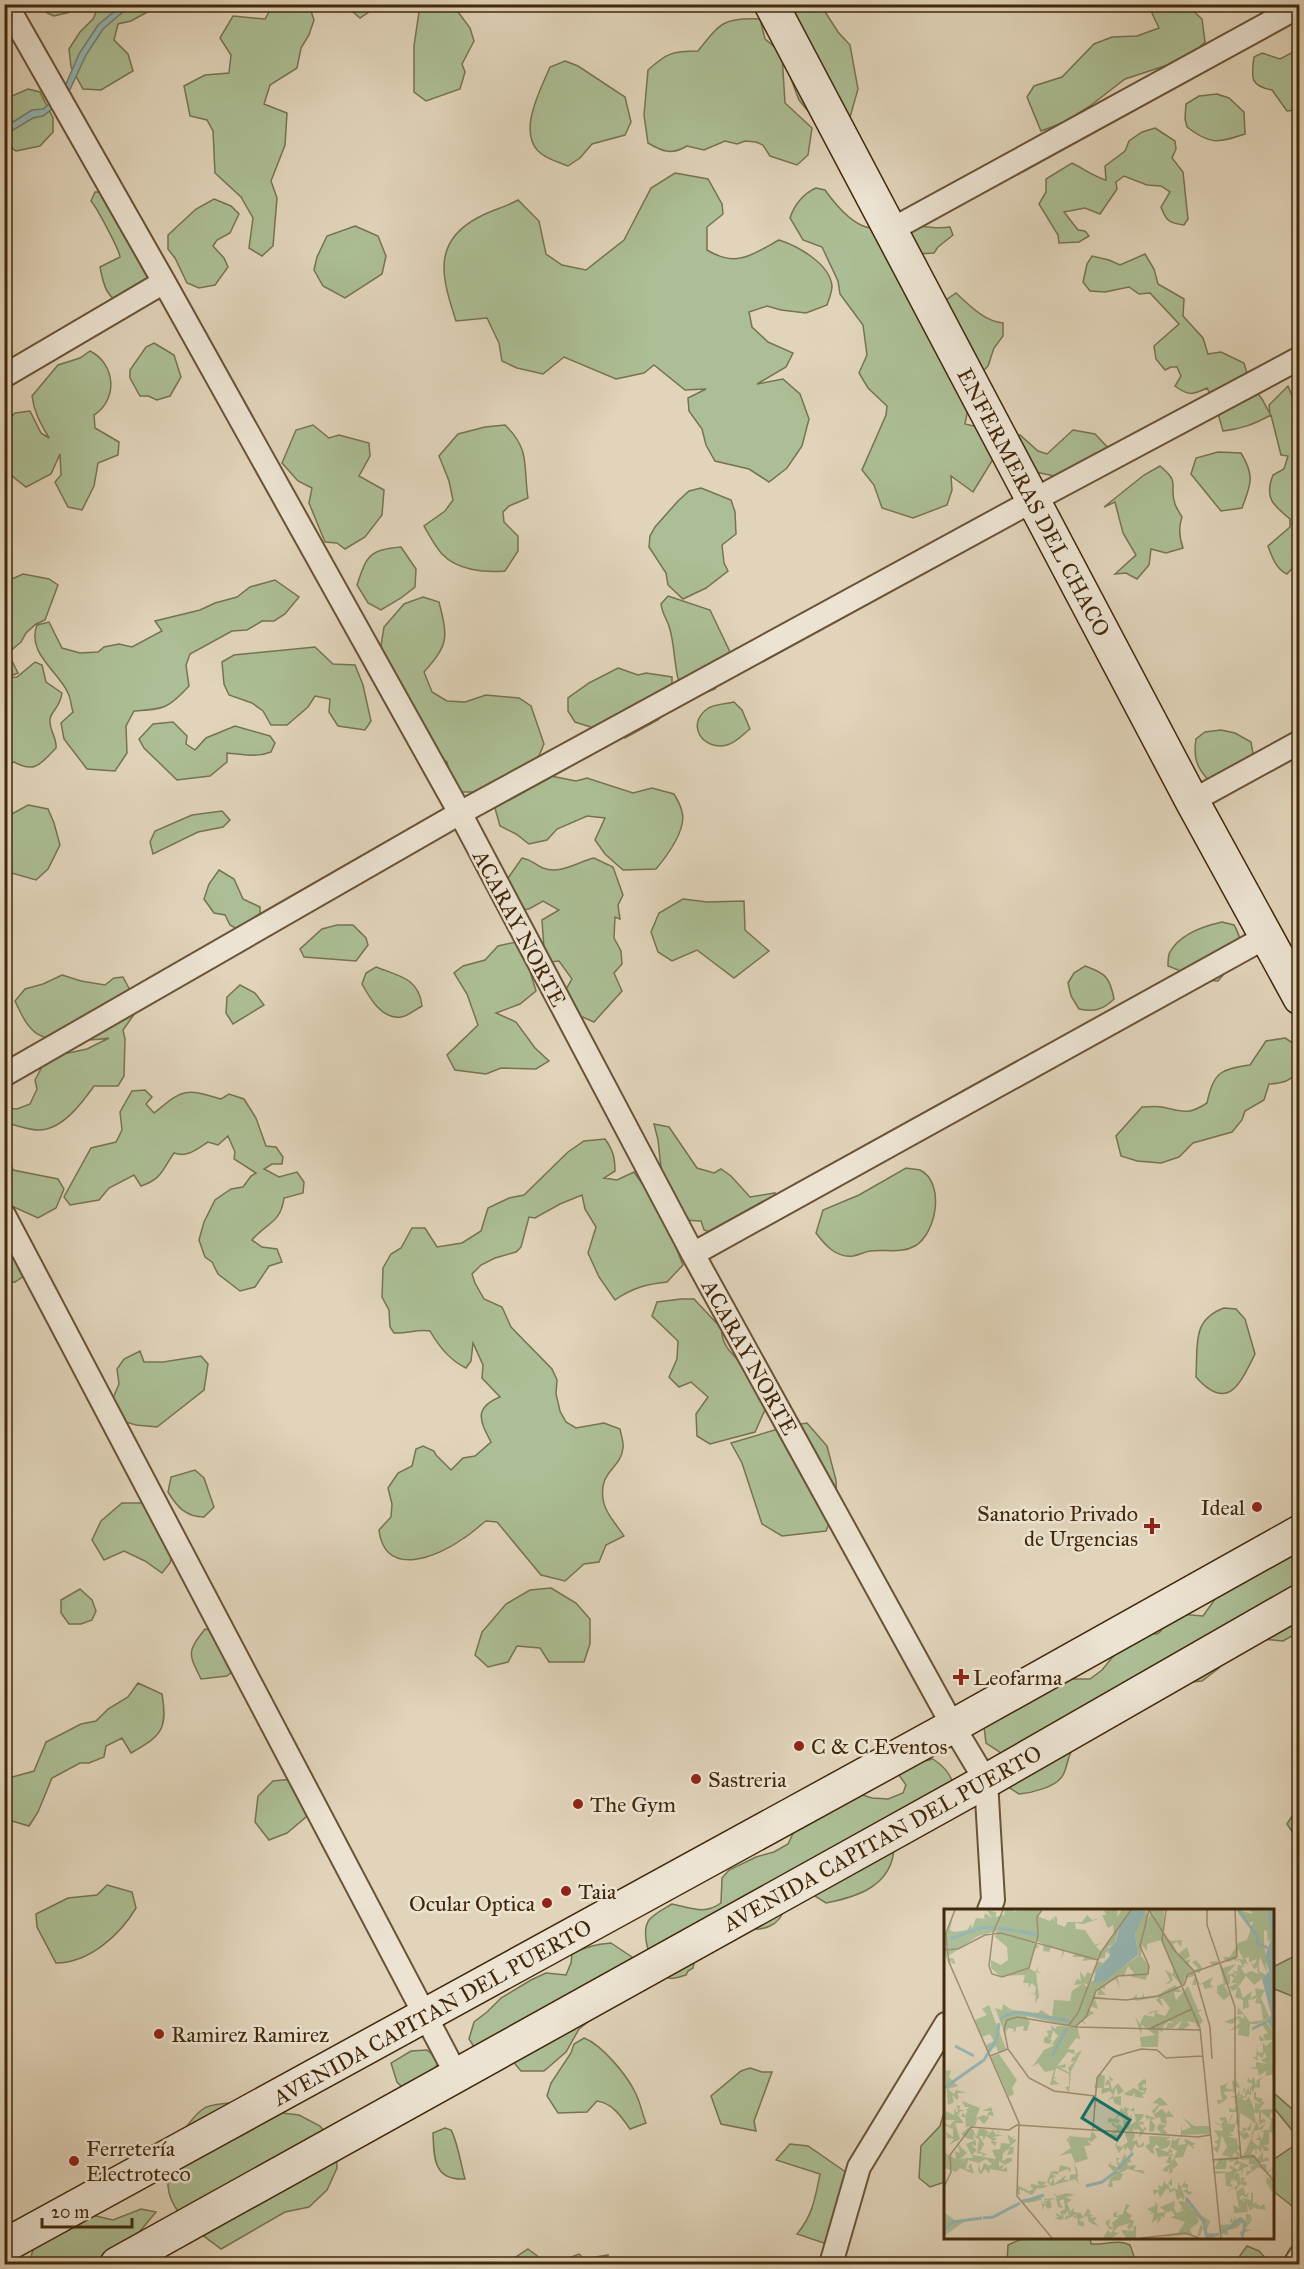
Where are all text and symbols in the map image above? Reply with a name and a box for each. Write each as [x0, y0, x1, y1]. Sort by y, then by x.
street label: ENFERMERAS DEL CHACO [951, 363, 1116, 641]
street label: ACARAY NORTE [466, 844, 572, 1011]
street label: ACARAY NORTE [695, 1274, 804, 1440]
place label: Ideal [1201, 1494, 1245, 1521]
place label: Sanatorio Privado de Urgencias [977, 1500, 1138, 1552]
marker: Ideal [1250, 1500, 1264, 1514]
marker: Sanatorio Privado de Urgencias [1143, 1517, 1161, 1535]
place label: Leofarma [973, 1664, 1063, 1691]
marker: Leofarma [954, 1670, 968, 1684]
place label: C & C Eventos [811, 1733, 947, 1760]
street label: AVENIDA CAPITAN DEL PUERTO [717, 1739, 1046, 1938]
marker: C & C Eventos [792, 1739, 806, 1753]
place label: Sastreria [708, 1766, 787, 1793]
marker: Sastreria [689, 1772, 703, 1786]
place label: The Gym [590, 1791, 677, 1818]
marker: The Gym [571, 1797, 585, 1811]
place label: Taia [578, 1878, 617, 1905]
marker: Taia [559, 1884, 573, 1898]
place label: Ocular Optica [409, 1890, 536, 1917]
marker: Ocular Optica [540, 1896, 554, 1910]
inset map [944, 1909, 1274, 2239]
street label: AVENIDA CAPITAN DEL PUERTO [267, 1913, 596, 2112]
place label: Ramirez Ramirez [171, 2021, 329, 2048]
marker: Ramirez Ramirez [152, 2027, 166, 2041]
place label: Ferretería Electroteco [86, 2135, 191, 2187]
marker: Ferretería Electroteco [67, 2154, 81, 2168]
scale bar [42, 2191, 132, 2229]
text: 20 m [51, 2201, 89, 2223]

